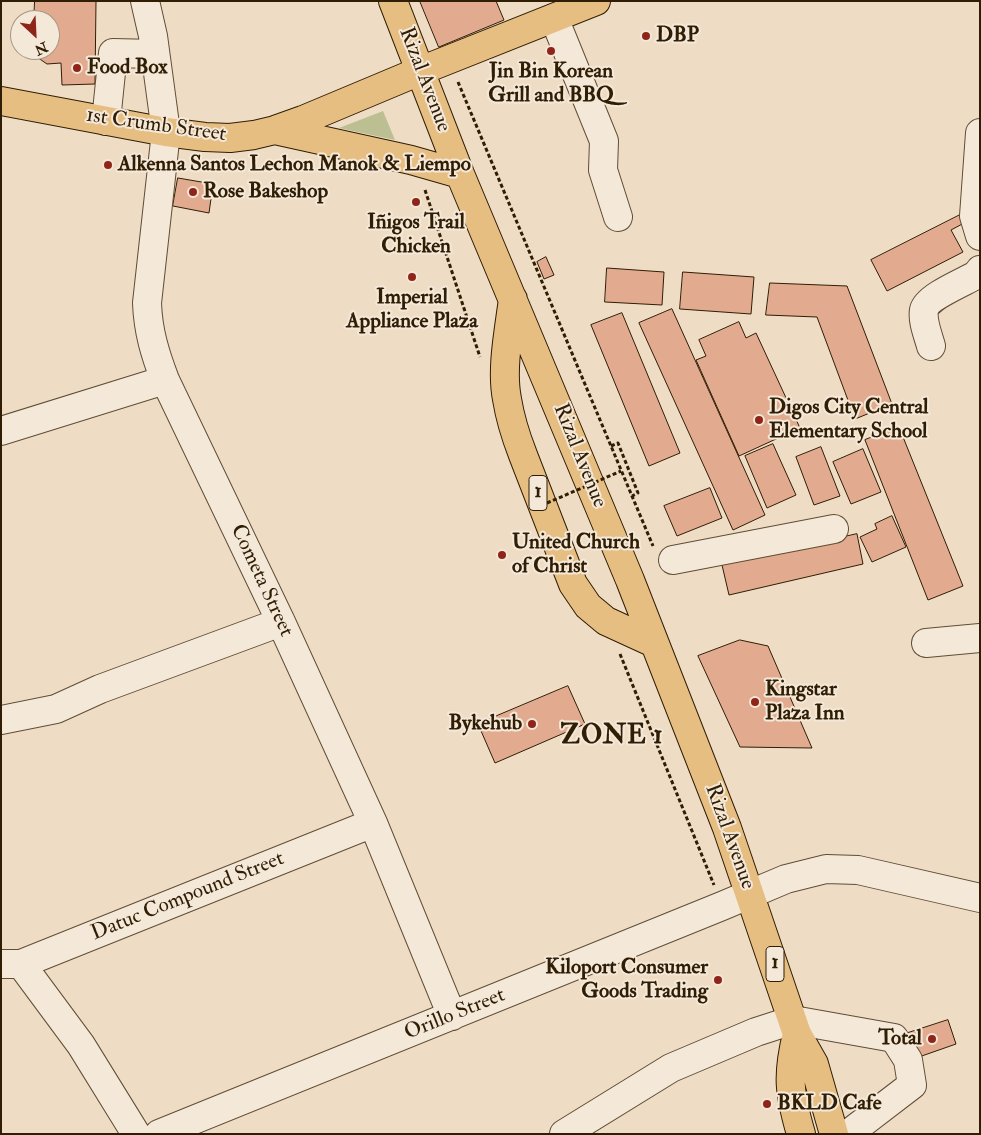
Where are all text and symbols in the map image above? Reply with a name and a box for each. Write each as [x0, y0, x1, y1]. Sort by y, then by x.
north arrow [10, 10, 60, 60]
place label: DBP [656, 23, 699, 49]
street label: Rizal Avenue [393, 24, 455, 136]
marker: DBP [640, 30, 652, 42]
text: N [32, 38, 50, 58]
marker: Jin Bin Korean Grill and BBQ [545, 45, 557, 57]
place label: Food Box [87, 55, 168, 81]
place label: Jin Bin Korean Grill and BBQ [488, 59, 614, 109]
marker: Food Box [71, 62, 83, 74]
street label: 1st Crumb Street [84, 104, 228, 148]
place label: Alkenna Santos Lechon Manok & Liempo [118, 152, 471, 178]
marker: Alkenna Santos Lechon Manok & Liempo [102, 159, 114, 171]
place label: Rose Bakeshop [203, 179, 328, 205]
marker: Rose Bakeshop [187, 186, 199, 198]
marker: Iñigos Trail Chicken [410, 196, 422, 208]
place label: Iñigos Trail Chicken [367, 210, 465, 260]
marker: Imperial Appliance Plaza [406, 271, 418, 283]
place label: Imperial Appliance Plaza [346, 285, 478, 335]
place label: Digos City Central Elementary School [769, 395, 928, 445]
street label: Rizal Avenue [547, 400, 611, 512]
marker: Digos City Central Elementary School [753, 414, 765, 426]
road number: 1 [529, 476, 547, 510]
street label: Cometa Street [224, 521, 298, 641]
place label: United Church of Christ [512, 530, 640, 580]
marker: United Church of Christ [496, 549, 508, 561]
place label: Kingstar Plaza Inn [765, 677, 845, 727]
marker: Kingstar Plaza Inn [749, 696, 761, 708]
place label: Bykehub [449, 711, 522, 737]
marker: Bykehub [526, 718, 538, 730]
district label: ZONE 1 [560, 721, 664, 753]
street label: Rizal Avenue [698, 781, 760, 893]
street label: Datuc Compound Street [88, 847, 288, 947]
road number: 1 [766, 946, 784, 982]
place label: Kiloport Consumer Goods Trading [545, 955, 708, 1005]
marker: Kiloport Consumer Goods Trading [712, 974, 724, 986]
street label: Orillo Street [401, 983, 509, 1047]
place label: Total [878, 1026, 922, 1052]
marker: Total [926, 1033, 938, 1045]
place label: BKLD Cafe [777, 1091, 882, 1117]
marker: BKLD Cafe [761, 1098, 773, 1110]

